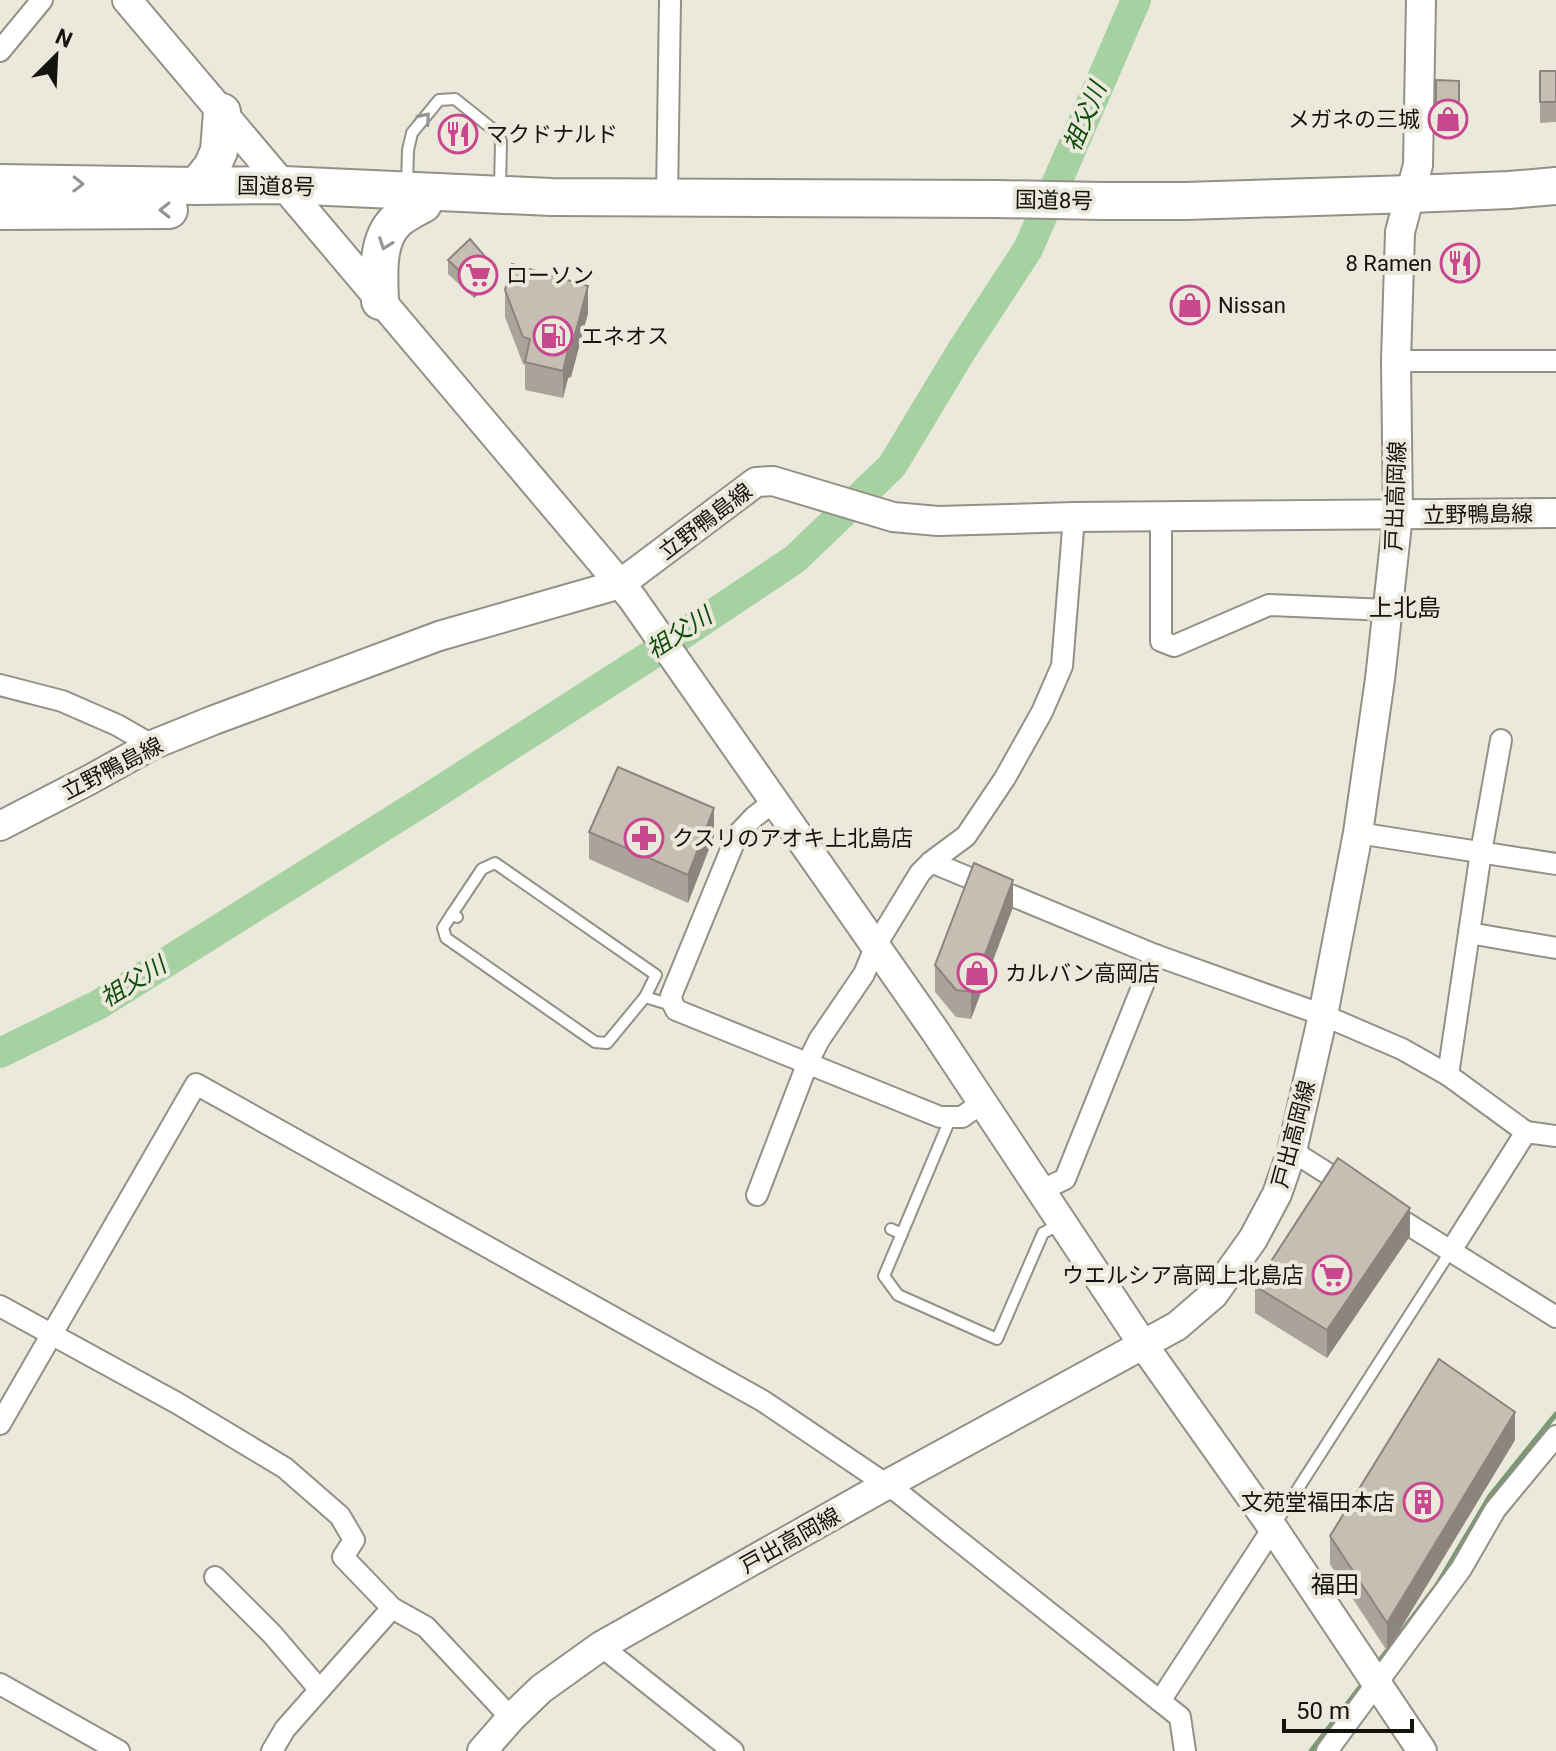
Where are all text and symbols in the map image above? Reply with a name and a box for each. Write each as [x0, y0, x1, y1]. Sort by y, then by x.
north arrow [16, 16, 96, 96]
text: N [52, 24, 76, 53]
water label: 祖父川 [1058, 76, 1113, 156]
shop icon: メガネの三城 [1427, 98, 1469, 140]
place label: メガネの三城 [1288, 107, 1420, 132]
one-way arrow [415, 112, 430, 127]
restaurant icon: マクドナルド [437, 113, 479, 155]
place label: マクドナルド [486, 122, 618, 147]
street label: 国道8号 [237, 173, 315, 200]
one-way arrow [72, 175, 85, 193]
street label: 国道8号 [1015, 187, 1093, 214]
one-way arrow [158, 201, 171, 219]
one-way arrow [378, 236, 395, 250]
restaurant icon: 8 Ramen [1439, 242, 1481, 284]
place label: 8 Ramen [1346, 251, 1432, 276]
supermarket icon: ローソン [457, 254, 499, 296]
place label: ローソン [506, 263, 594, 288]
shop icon: Nissan [1169, 284, 1211, 326]
place label: Nissan [1218, 293, 1286, 318]
fuel station icon: エネオス [532, 315, 574, 357]
place label: エネオス [581, 324, 669, 349]
street label: 戸出高岡線 [1381, 441, 1410, 551]
street label: 立野鴨島線 [654, 478, 757, 564]
street label: 立野鴨島線 [1423, 501, 1533, 528]
district label: 上北島 [1369, 594, 1441, 622]
water label: 祖父川 [641, 600, 719, 664]
street label: 立野鴨島線 [58, 732, 167, 805]
pharmacy icon: クスリのアオキ上北島店 [623, 817, 665, 859]
place label: クスリのアオキ上北島店 [672, 826, 913, 851]
water label: 祖父川 [95, 949, 173, 1013]
shop icon: カルバン高岡店 [956, 952, 998, 994]
place label: カルバン高岡店 [1005, 961, 1160, 986]
street label: 戸出高岡線 [1267, 1078, 1320, 1190]
supermarket icon: ウエルシア高岡上北島店 [1311, 1254, 1353, 1296]
place label: ウエルシア高岡上北島店 [1062, 1263, 1304, 1288]
building icon: 文苑堂福田本店 [1402, 1481, 1444, 1523]
place label: 文苑堂福田本店 [1241, 1490, 1395, 1515]
street label: 戸出高岡線 [736, 1503, 844, 1578]
district label: 福田 [1311, 1571, 1359, 1599]
scale bar [1284, 1683, 1412, 1733]
text: 50 m [1296, 1697, 1350, 1725]

